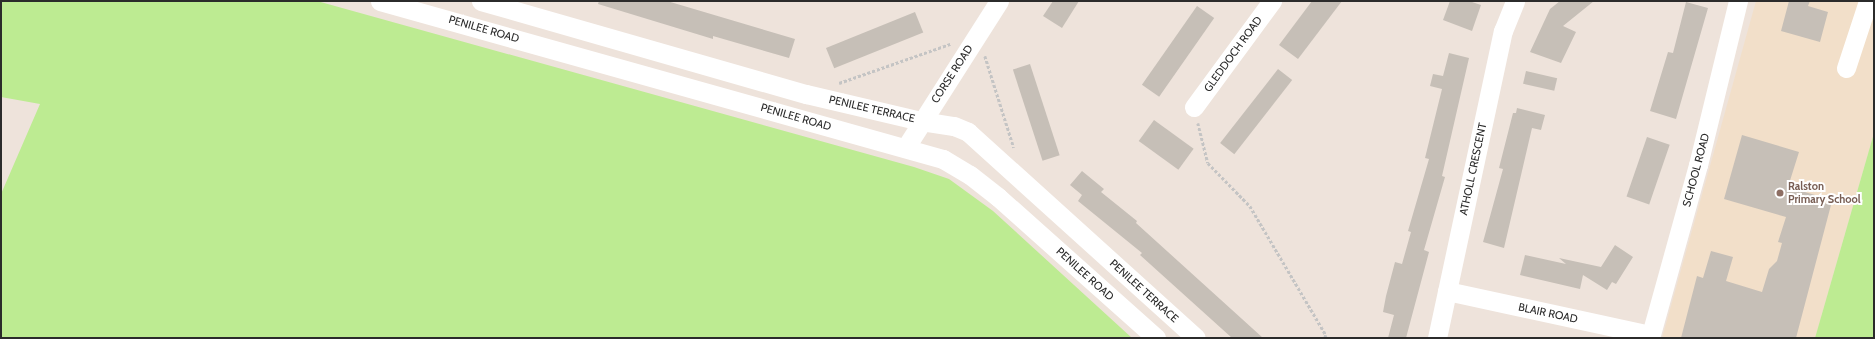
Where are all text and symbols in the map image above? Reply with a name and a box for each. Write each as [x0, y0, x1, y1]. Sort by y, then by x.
street label: PENILEE ROAD [447, 13, 521, 45]
street label: GLEDDOCH ROAD [1201, 14, 1265, 94]
street label: CORSE ROAD [928, 43, 976, 105]
street label: PENILEE TERRACE [828, 93, 916, 125]
street label: PENILEE ROAD [759, 101, 833, 133]
street label: ATHOLL CRESCENT [1457, 122, 1489, 216]
street label: SCHOOL ROAD [1680, 132, 1712, 208]
place label: Ralston Primary School [1788, 180, 1861, 206]
marker: Ralston Primary School [1775, 188, 1785, 198]
street label: PENILEE ROAD [1054, 245, 1116, 303]
street label: PENILEE TERRACE [1107, 257, 1181, 325]
street label: BLAIR ROAD [1517, 300, 1579, 326]

